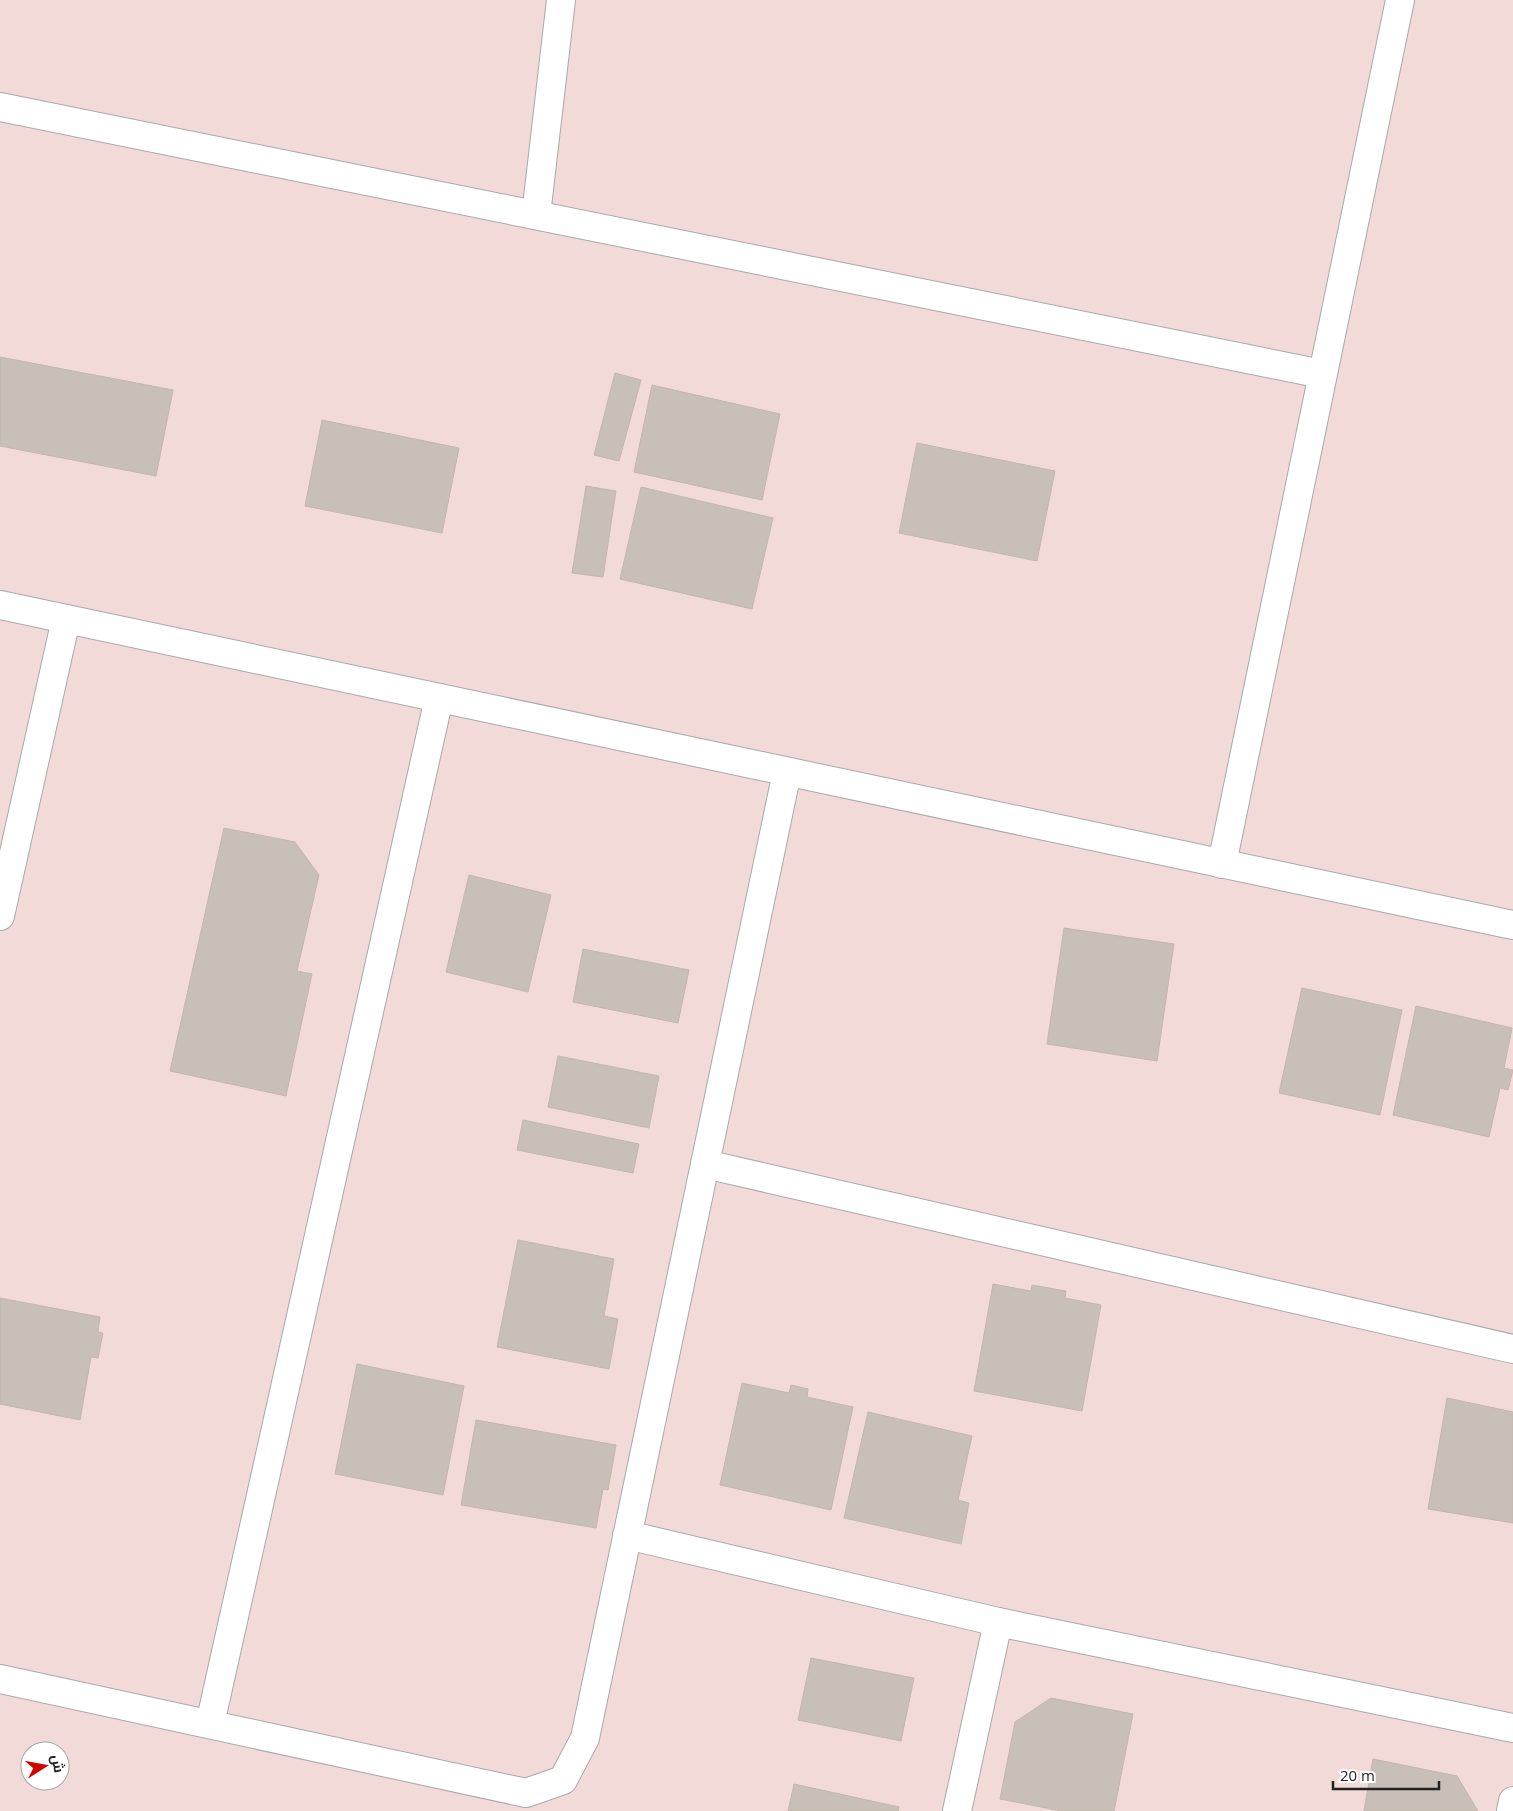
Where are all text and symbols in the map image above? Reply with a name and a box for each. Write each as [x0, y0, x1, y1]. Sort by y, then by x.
north arrow [20, 1741, 70, 1791]
text: ش [47, 1753, 69, 1774]
scale bar [1333, 1758, 1439, 1790]
text: 20 m [1340, 1765, 1375, 1785]

